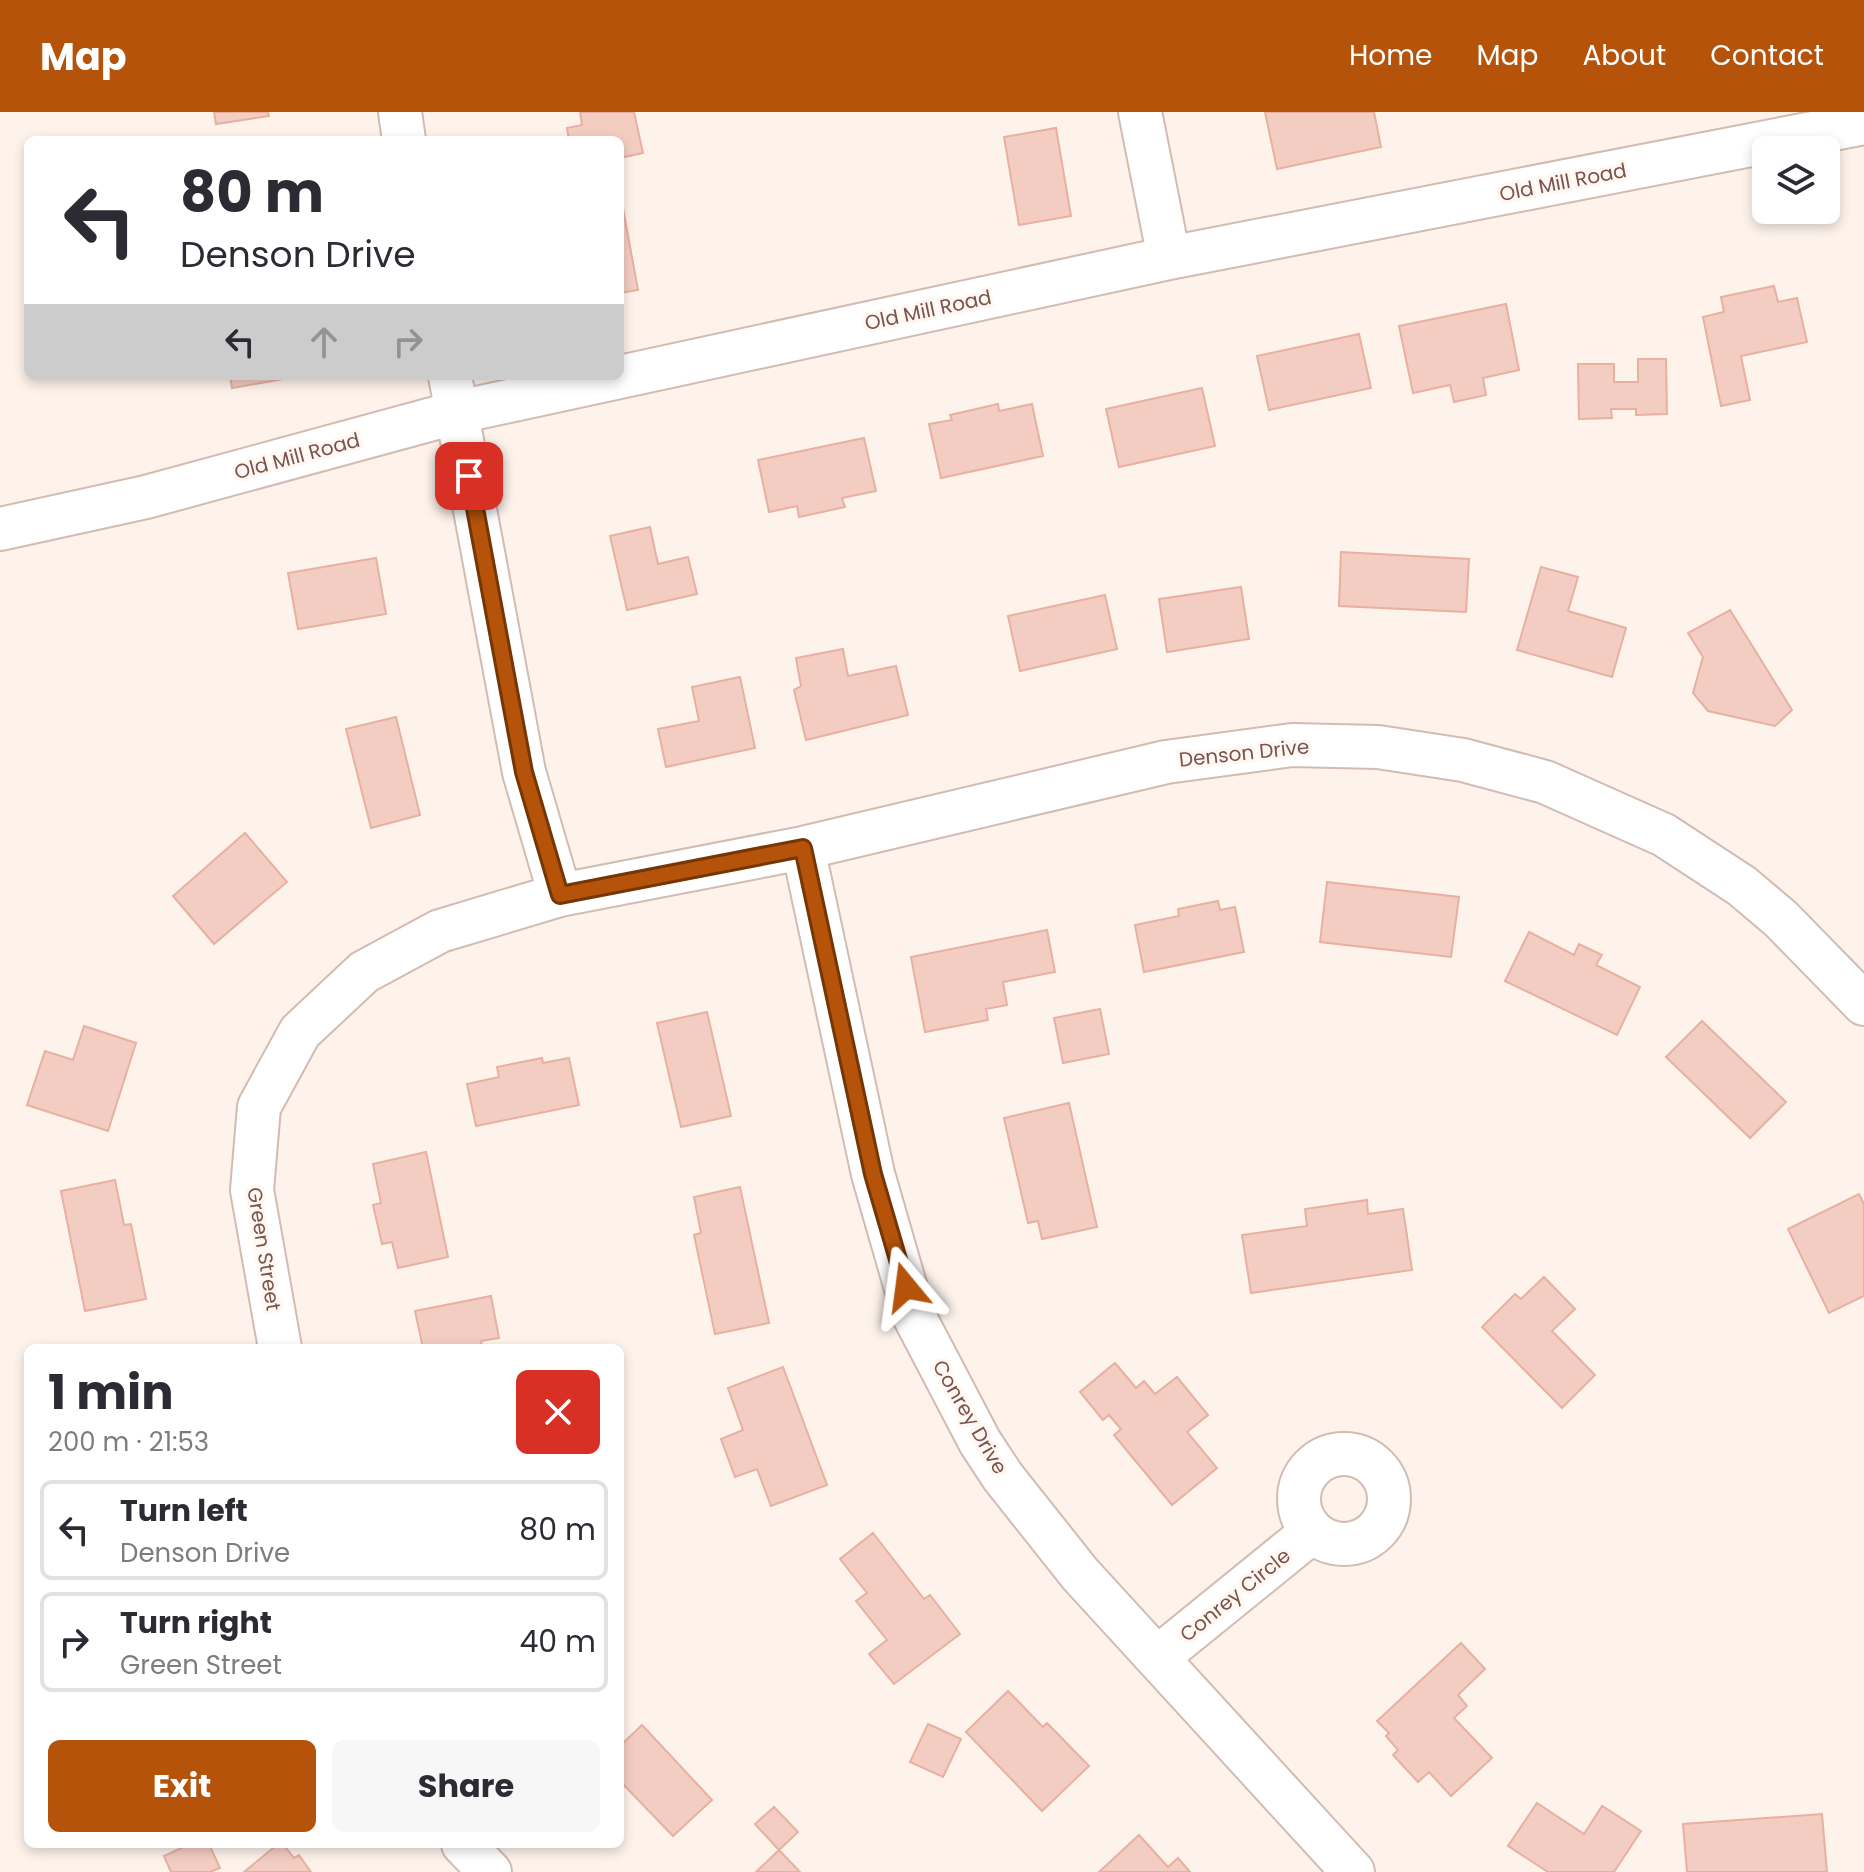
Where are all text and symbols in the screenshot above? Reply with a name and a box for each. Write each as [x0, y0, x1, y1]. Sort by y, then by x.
text: Map [40, 30, 127, 83]
text: Home [1349, 36, 1432, 75]
text: Map [1476, 36, 1538, 75]
text: About [1582, 36, 1666, 75]
text: Contact [1710, 36, 1824, 75]
map controls [1752, 136, 1840, 224]
button: layers [1752, 136, 1840, 224]
text: 80 m [180, 153, 324, 232]
street label: Old Mill Road [1497, 156, 1629, 208]
icon: left [48, 168, 152, 272]
text: Denson Drive [180, 229, 416, 280]
street label: Old Mill Road [862, 283, 994, 337]
icon: left [218, 320, 262, 364]
icon: ahead [302, 320, 346, 364]
icon: right [386, 320, 430, 364]
street label: Old Mill Road [231, 426, 363, 486]
pin [435, 442, 503, 510]
icon: arrive [447, 454, 491, 498]
street label: Denson Drive [1177, 732, 1311, 774]
street label: Green Street [240, 1185, 288, 1313]
position arrow [864, 1245, 948, 1329]
street label: Conrey Drive [926, 1355, 1014, 1479]
text: 1 min [48, 1359, 174, 1426]
button: close [516, 1370, 600, 1454]
text: 200 m · 21:53 [48, 1424, 209, 1460]
text: Turn left [120, 1489, 248, 1532]
icon: left [52, 1508, 96, 1552]
text: 80 m [519, 1508, 596, 1551]
text: Denson Drive [120, 1535, 290, 1571]
street label: Conrey Circle [1174, 1542, 1296, 1648]
text: Turn right [120, 1601, 272, 1644]
icon: right [52, 1620, 96, 1664]
text: 40 m [519, 1620, 596, 1663]
text: Green Street [120, 1647, 282, 1683]
button: Exit [48, 1740, 316, 1832]
button: Share [332, 1740, 600, 1832]

